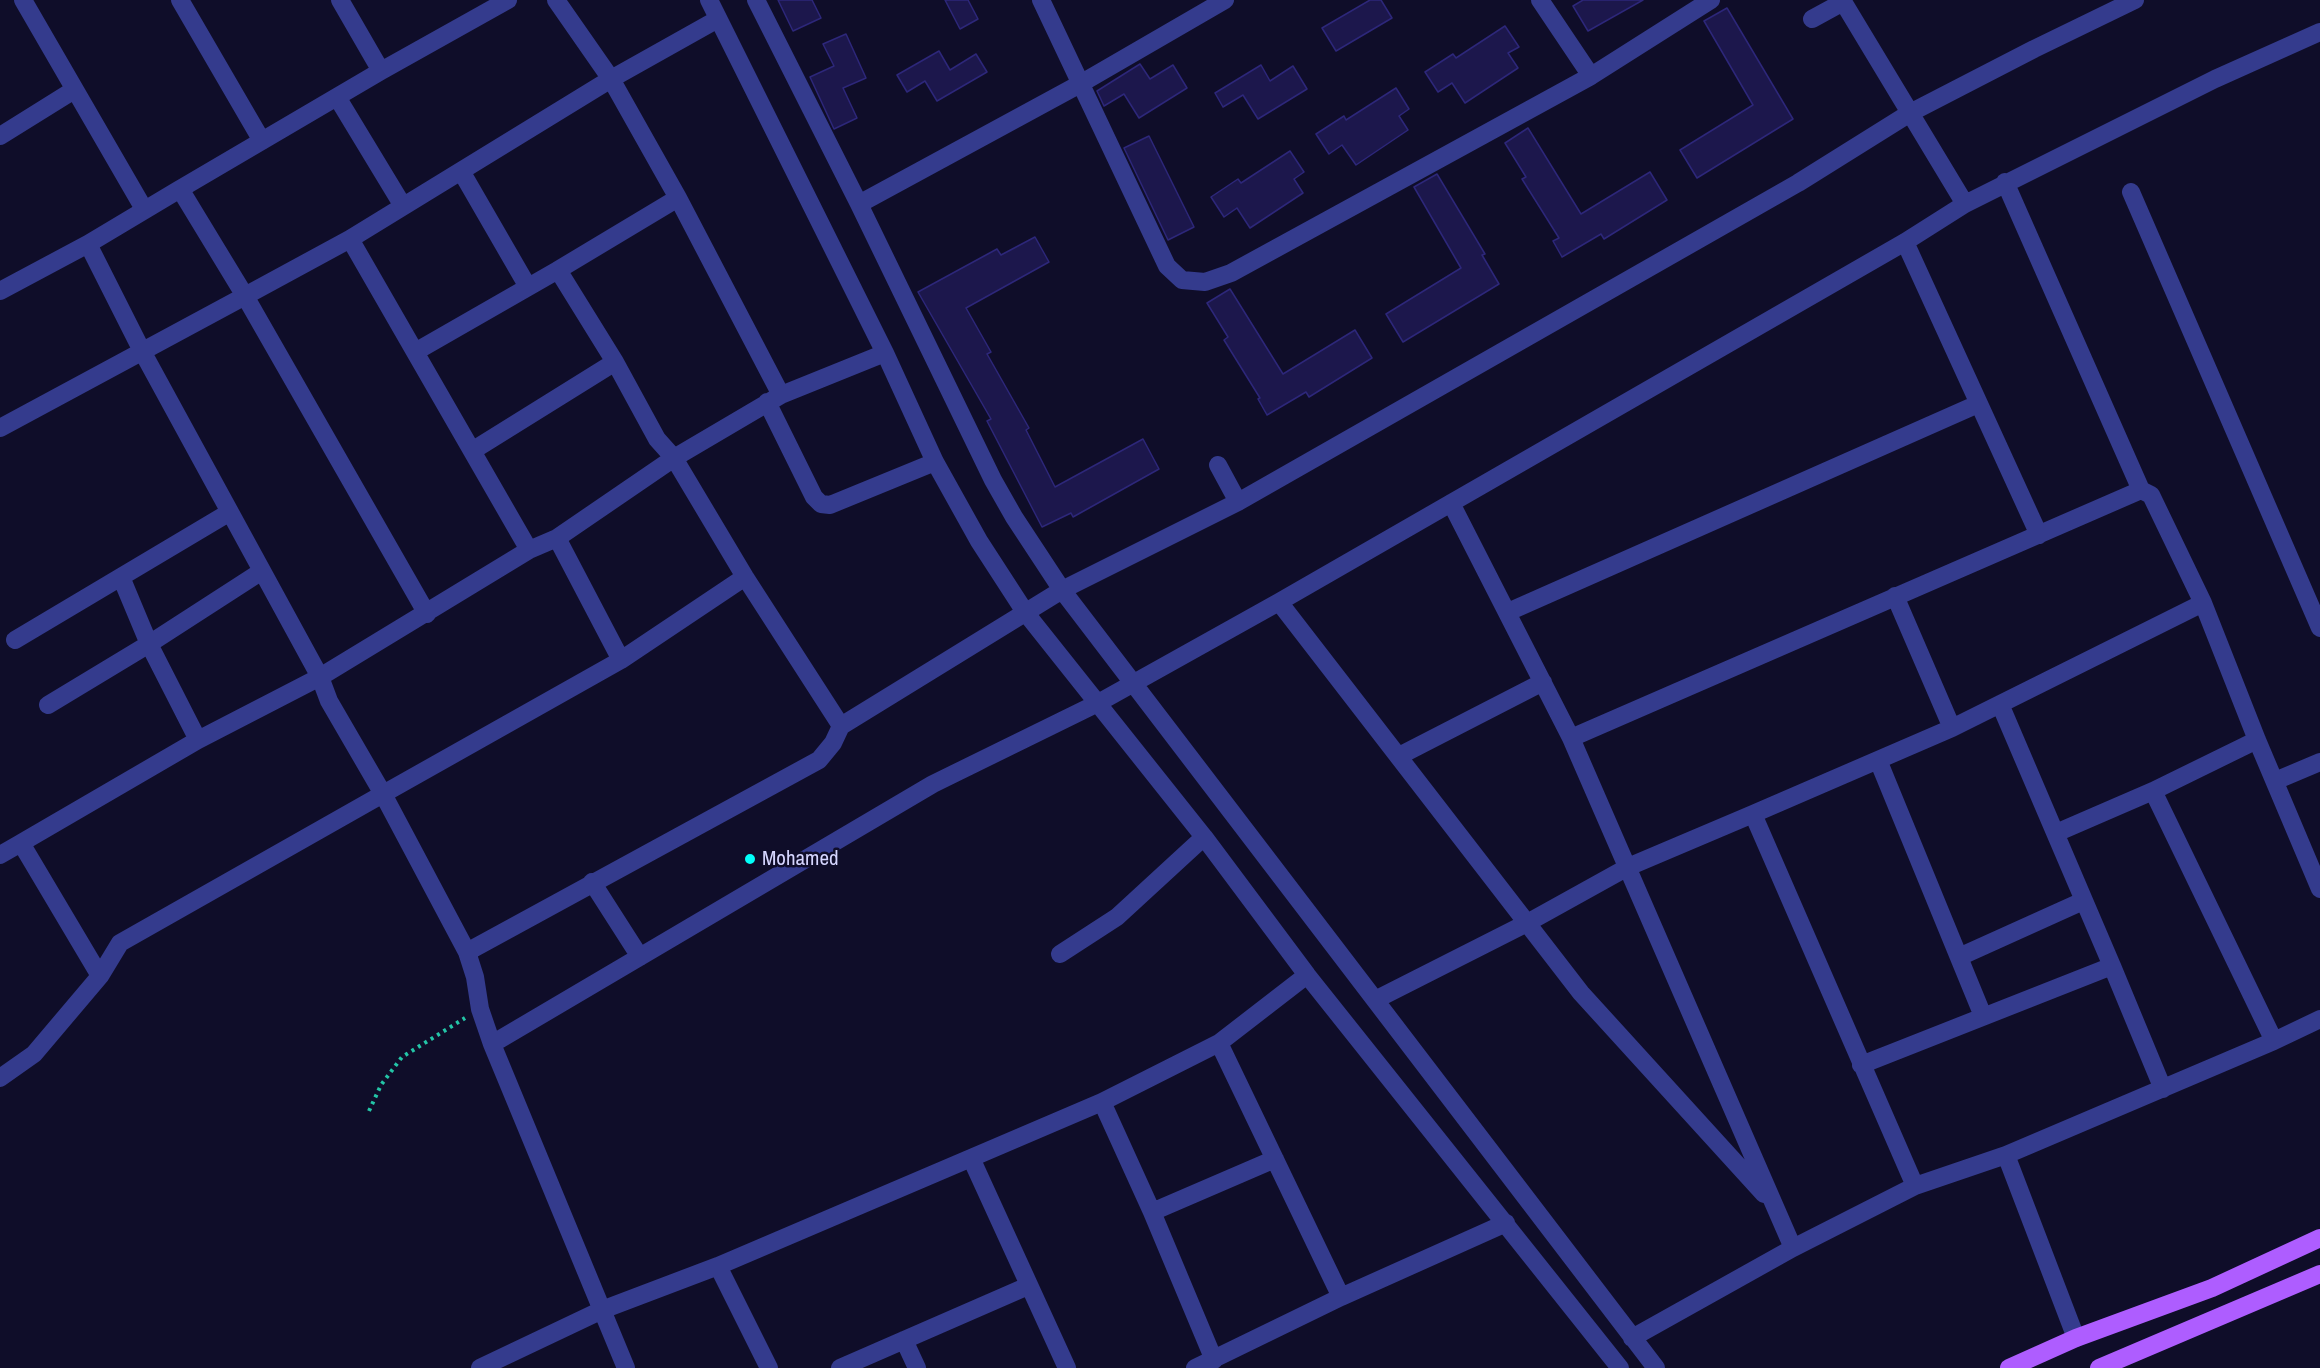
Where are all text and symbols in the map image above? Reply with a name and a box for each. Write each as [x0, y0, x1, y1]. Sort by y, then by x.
place label: Mohamed [762, 846, 839, 872]
marker: Mohamed [743, 852, 757, 866]

